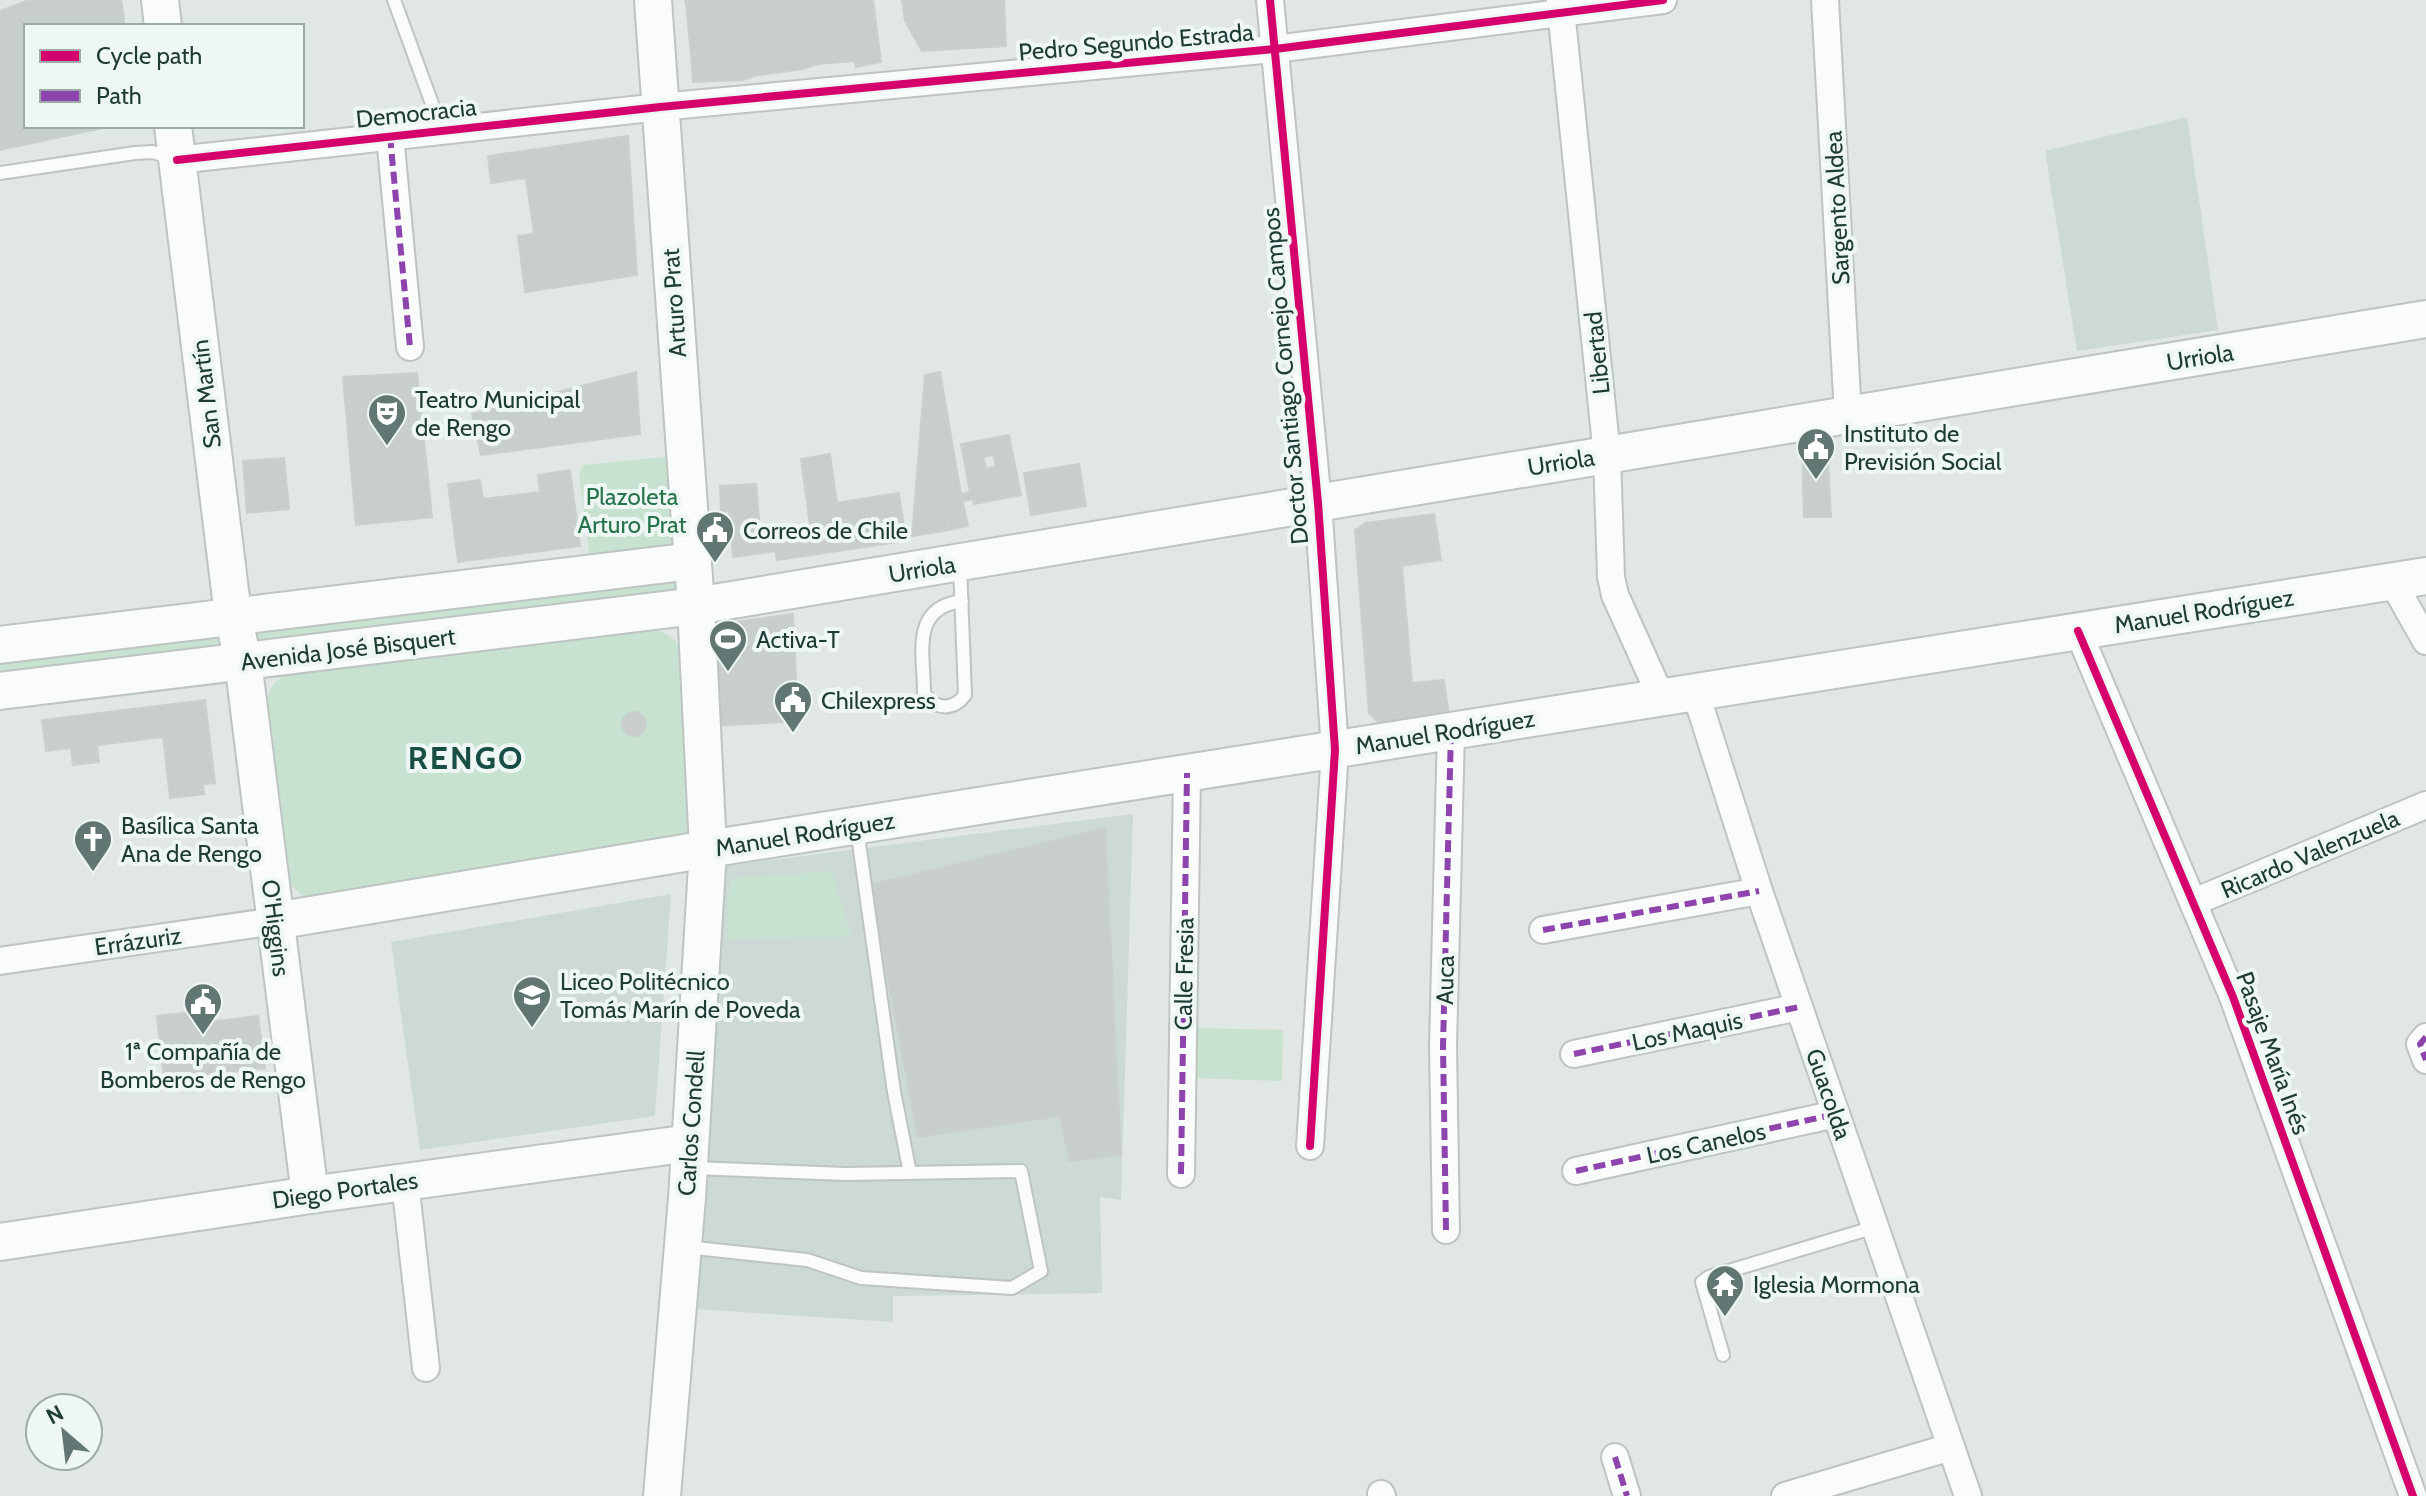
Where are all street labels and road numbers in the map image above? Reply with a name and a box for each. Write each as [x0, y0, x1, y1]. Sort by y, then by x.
street label: Pedro Segundo Estrada [1017, 17, 1255, 67]
street label: Democracia [354, 92, 478, 134]
street label: Sargento Aldea [1818, 130, 1856, 286]
street label: Doctor Santiago Cornejo Campos [1256, 206, 1314, 546]
street label: Arturo Prat [656, 248, 692, 358]
street label: Libertad [1578, 310, 1616, 396]
street label: Urriola [2164, 337, 2236, 377]
street label: San Martín [185, 338, 227, 450]
street label: Urriola [1525, 442, 1597, 482]
street label: Urriola [886, 549, 958, 589]
street label: Manuel Rodríguez [2112, 582, 2296, 640]
street label: Avenida José Bisquert [239, 621, 457, 677]
street label: Manuel Rodríguez [1353, 703, 1537, 761]
street label: Ricardo Valenzuela [2217, 803, 2404, 905]
street label: Manuel Rodríguez [713, 805, 897, 863]
street label: O'Higgins [256, 878, 296, 978]
street label: Calle Fresia [1169, 917, 1199, 1031]
street label: Errázuriz [93, 921, 183, 961]
street label: Auca [1430, 955, 1460, 1005]
street label: Pasaje María Inés [2230, 968, 2316, 1138]
street label: Los Maquis [1629, 1005, 1745, 1057]
street label: Guacolda [1800, 1045, 1858, 1144]
street label: Carlos Condell [671, 1049, 711, 1197]
street label: Los Canelos [1644, 1116, 1768, 1170]
street label: Diego Portales [270, 1165, 420, 1215]

